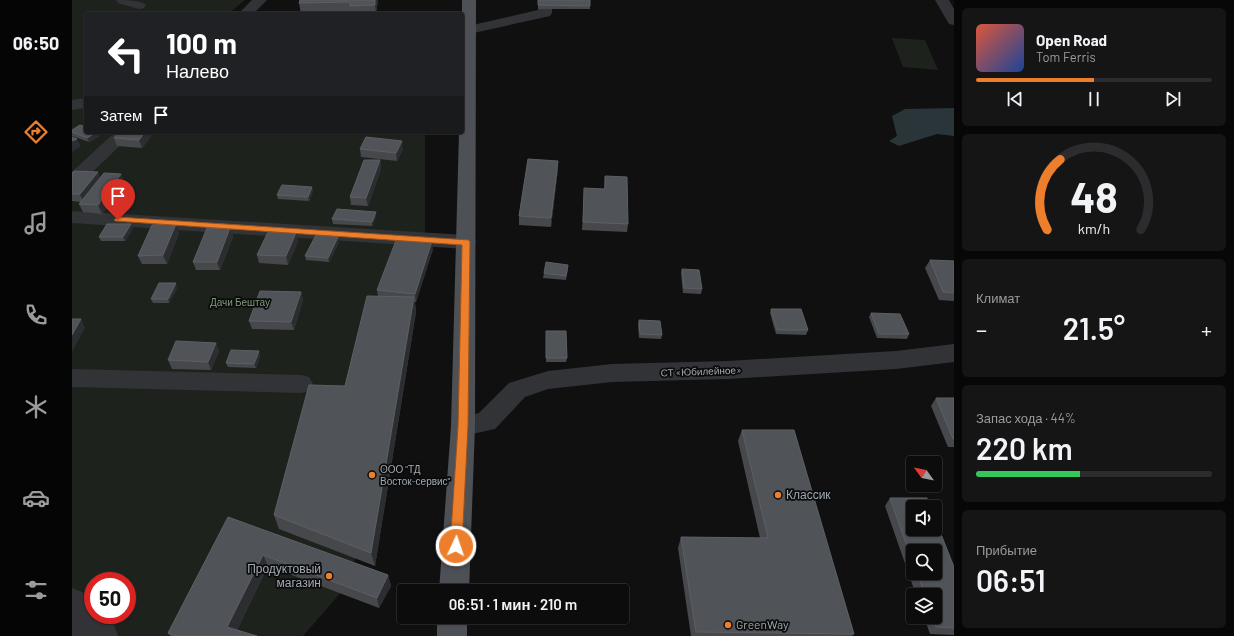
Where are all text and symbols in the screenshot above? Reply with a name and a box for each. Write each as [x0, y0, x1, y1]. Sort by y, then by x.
text: 100 m [166, 26, 237, 60]
icon: left [100, 28, 152, 80]
text: Open Road [1036, 31, 1107, 49]
text: 06:50 [13, 32, 59, 54]
text: Tom Ferris [1036, 49, 1096, 65]
text: Налево [166, 60, 229, 82]
icon: previous [1004, 88, 1026, 110]
icon: pause [1083, 88, 1105, 110]
icon: next [1162, 88, 1184, 110]
icon: arrive [150, 104, 172, 126]
text: Затем [100, 106, 142, 124]
icon: directions [22, 118, 50, 146]
text: 48 [1070, 171, 1118, 221]
pin [101, 179, 135, 220]
icon: arrive [107, 185, 129, 207]
icon: music [22, 209, 50, 237]
text: km/h [1078, 220, 1110, 237]
text: Климат [976, 290, 1020, 306]
park label: Дачи Бештау [210, 296, 270, 308]
icon: phone [22, 301, 50, 329]
text: 21.5° [1063, 310, 1125, 346]
text: − [976, 316, 987, 342]
text: + [1201, 316, 1212, 342]
street label: СТ «Юбилейное» [660, 364, 742, 378]
icon: climate [22, 393, 50, 421]
text: Запас хода · 44% [976, 410, 1076, 426]
text: 220 km [976, 430, 1073, 466]
north arrow [906, 456, 942, 492]
map controls [906, 456, 942, 624]
place label: ООО "ТД Восток-сервис" [380, 463, 451, 487]
marker: ООО "ТД Восток-сервис" [367, 470, 377, 480]
icon: car [22, 484, 50, 512]
place label: Классик [786, 487, 831, 501]
marker: Классик [773, 490, 783, 500]
button: sound [906, 500, 942, 536]
position arrow [435, 525, 477, 567]
text: Прибытие [976, 542, 1037, 558]
button: search [906, 544, 942, 580]
place label: Продуктовый магазин [247, 561, 321, 589]
text: 06:51 [976, 562, 1046, 598]
marker: Продуктовый магазин [324, 571, 334, 581]
speed limit sign: 50 [84, 572, 136, 624]
icon: filters [22, 576, 50, 604]
button: layers [906, 588, 942, 624]
text: 06:51 · 1 мин · 210 m [449, 595, 577, 613]
place label: GreenWay [736, 617, 789, 631]
marker: GreenWay [723, 620, 733, 630]

